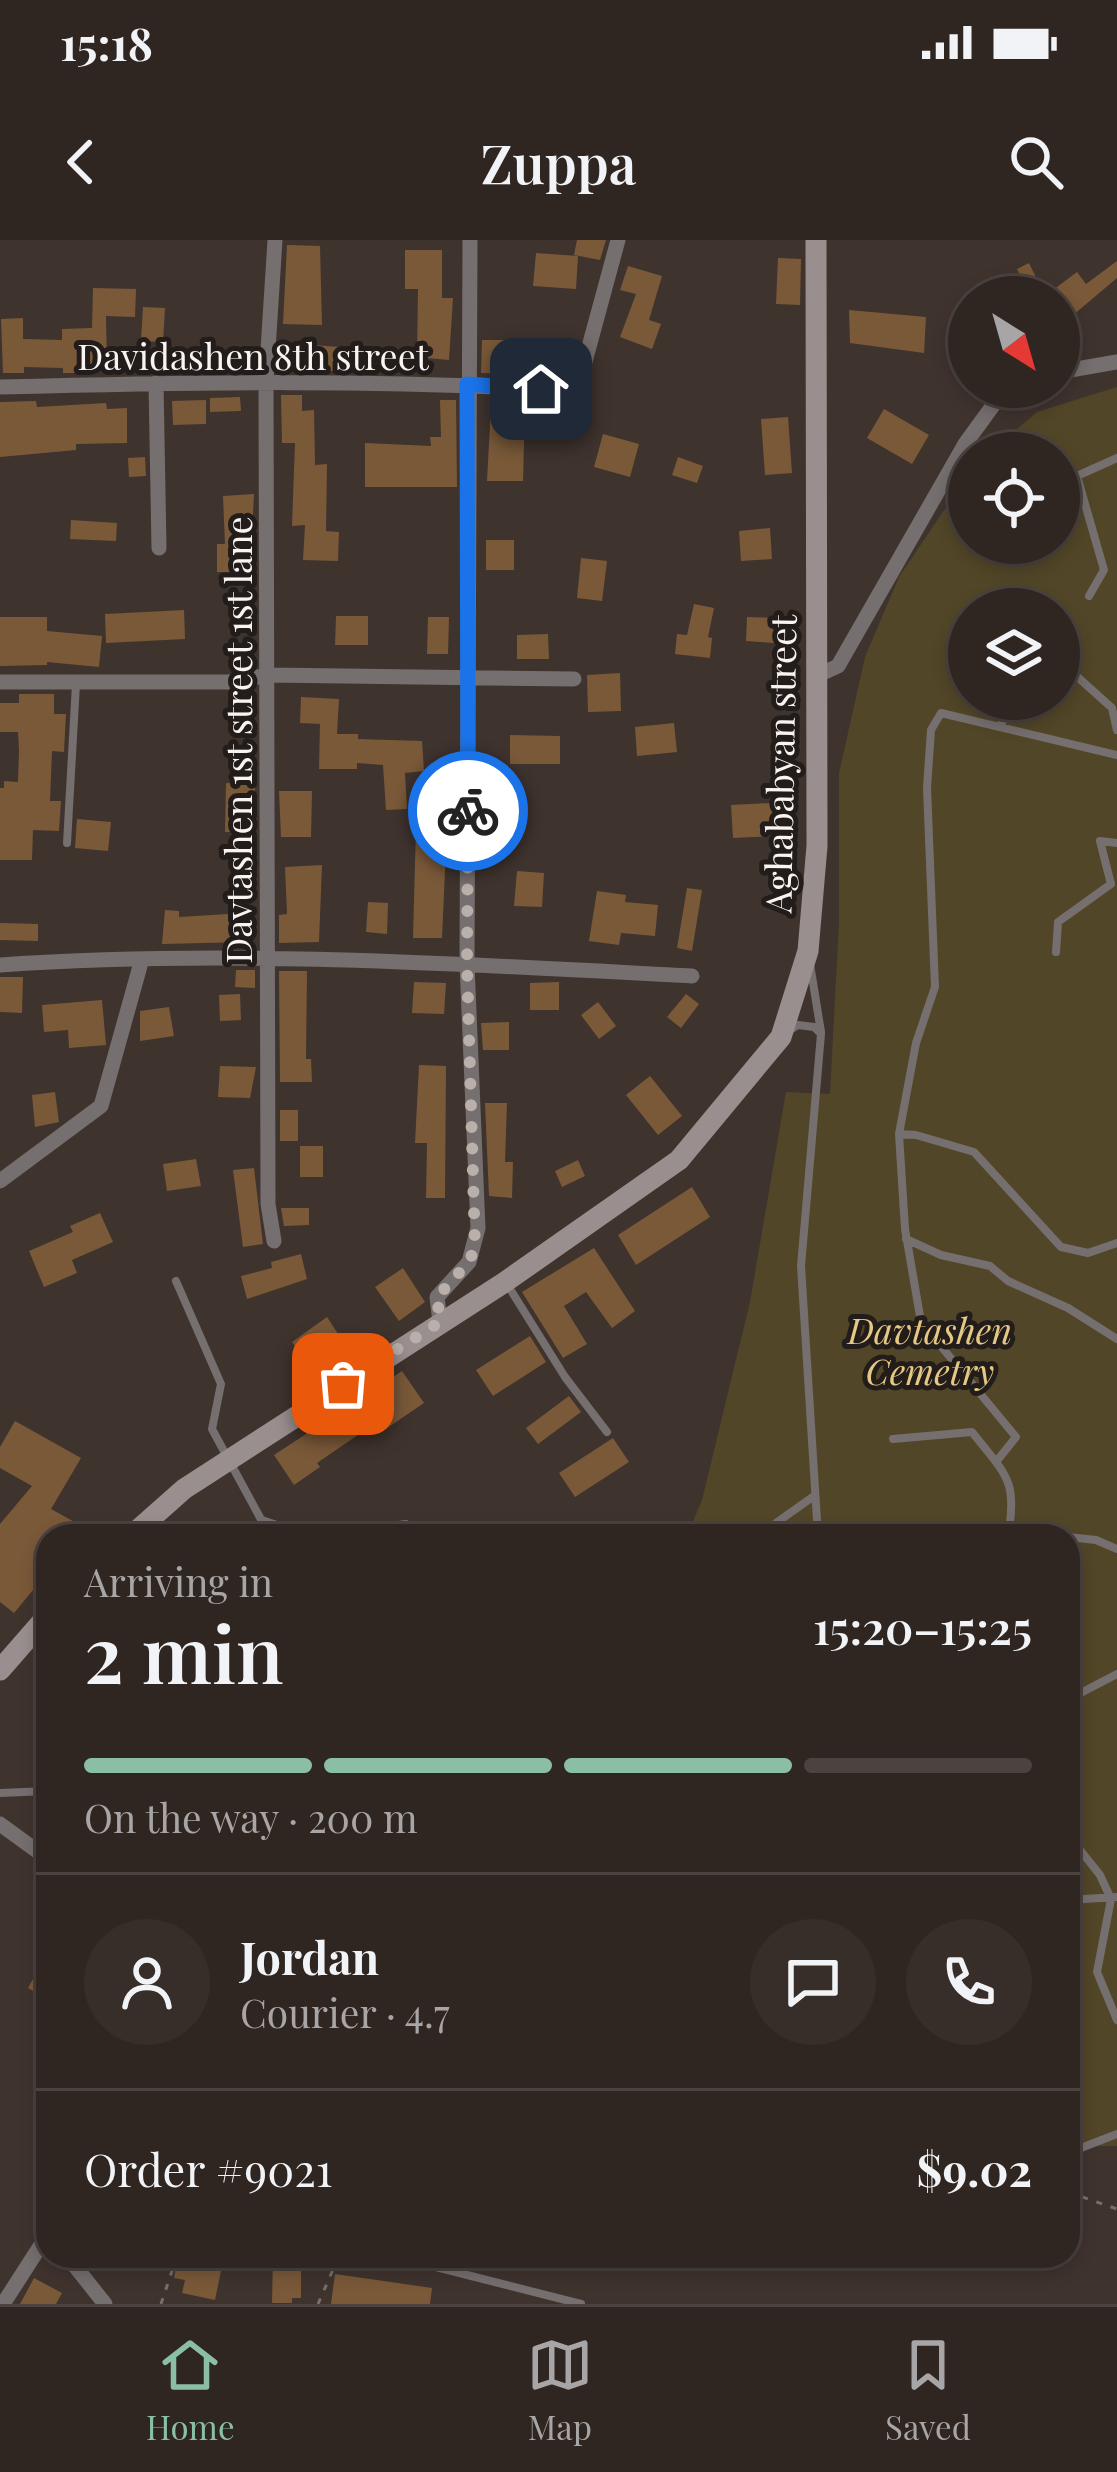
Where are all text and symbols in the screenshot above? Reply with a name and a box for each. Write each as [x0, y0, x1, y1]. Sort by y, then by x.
text: 15:18 [60, 12, 153, 72]
text: Zuppa [481, 126, 636, 198]
icon: back [48, 129, 114, 195]
icon: search [1003, 129, 1069, 195]
north arrow [948, 276, 1080, 408]
map controls [948, 276, 1080, 720]
street label: Davidashen 8th street [77, 331, 430, 379]
pin [490, 338, 592, 440]
icon: home [508, 356, 574, 422]
button: locate [948, 432, 1080, 564]
street label: Davtashen 1st street 1st lane [213, 516, 261, 964]
button: layers [948, 588, 1080, 720]
street label: Aghababyan street [752, 613, 806, 915]
courier [408, 751, 528, 871]
icon: bike [435, 778, 501, 844]
park label: Davtashen Cemetry [846, 1305, 1012, 1394]
pin [292, 1333, 394, 1435]
icon: bag [310, 1351, 376, 1417]
text: Arriving in [84, 1555, 273, 1607]
text: 15:20–15:25 [813, 1596, 1032, 1656]
text: 2 min [84, 1600, 283, 1704]
text: On the way · 200 m [84, 1791, 418, 1843]
button: person [84, 1919, 210, 2045]
button: chat [750, 1919, 876, 2045]
button: phone [906, 1919, 1032, 2045]
text: Jordan [240, 1926, 379, 1986]
text: Courier · 4.7 [240, 1986, 450, 2038]
text: Order #9021 [84, 2138, 332, 2198]
text: $9.02 [917, 2138, 1032, 2198]
tab: Home [146, 2332, 235, 2448]
tab: Map [527, 2332, 593, 2448]
tab: Saved [885, 2332, 971, 2448]

